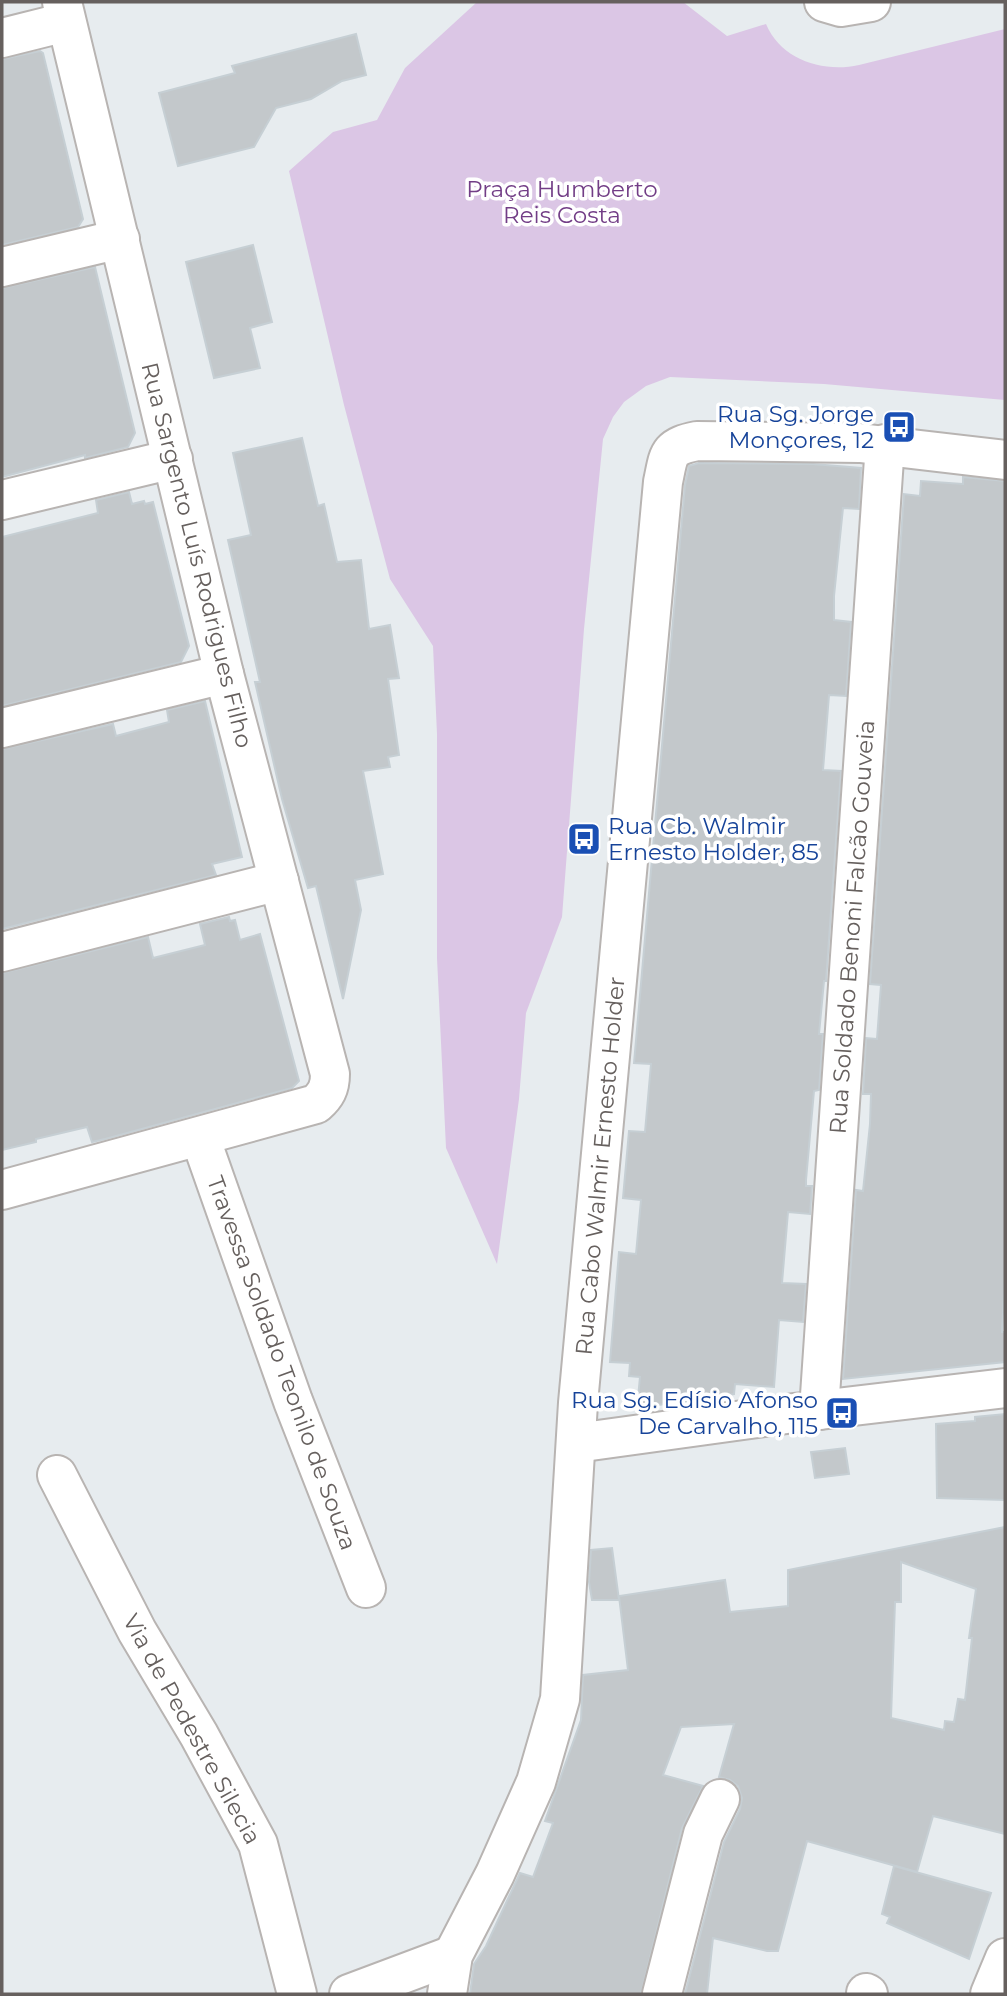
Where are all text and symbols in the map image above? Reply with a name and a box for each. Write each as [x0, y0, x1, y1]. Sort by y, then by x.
park label: Praça Humberto Reis Costa [466, 175, 658, 229]
street label: Rua Sargento Luís Rodrigues Filho [135, 359, 259, 751]
place label: Rua Sg. Jorge Monçores, 12 [717, 400, 874, 454]
bus stop icon: Rua Sg. Jorge Monçores, 12 [880, 408, 918, 446]
street label: Rua Soldado Benoni Falcão Gouveia [824, 719, 880, 1135]
place label: Rua Cb. Walmir Ernesto Holder, 85 [608, 812, 819, 866]
bus stop icon: Rua Cb. Walmir Ernesto Holder, 85 [565, 820, 603, 858]
street label: Rua Cabo Walmir Ernesto Holder [570, 976, 630, 1356]
street label: Travessa Soldado Teonilo de Souza [201, 1172, 363, 1554]
place label: Rua Sg. Edísio Afonso De Carvalho, 115 [571, 1386, 818, 1440]
bus stop icon: Rua Sg. Edísio Afonso De Carvalho, 115 [823, 1394, 861, 1432]
street label: Via de Pedestre Silecia [117, 1609, 267, 1849]

